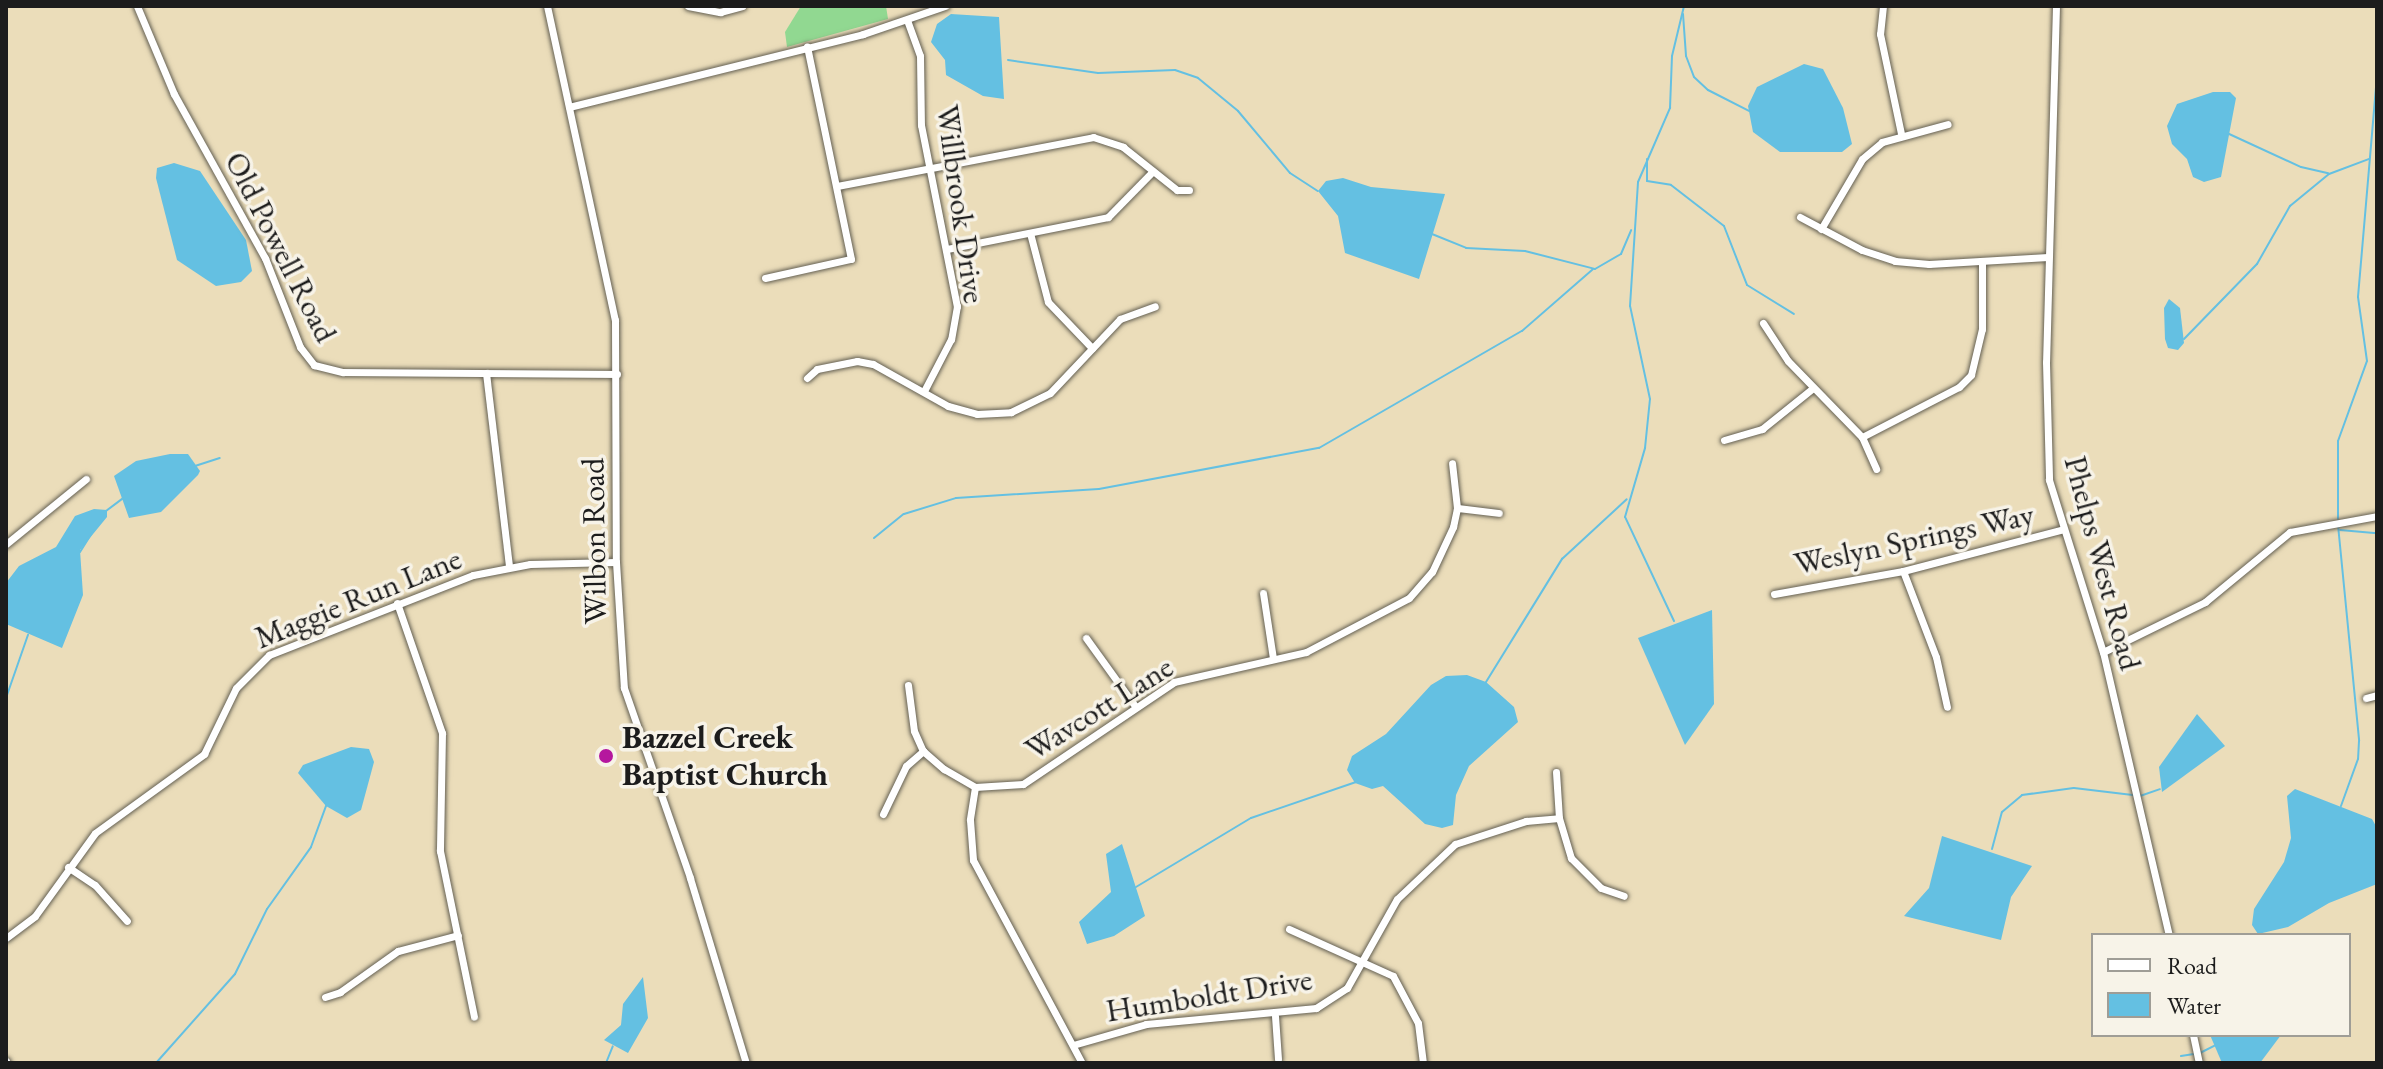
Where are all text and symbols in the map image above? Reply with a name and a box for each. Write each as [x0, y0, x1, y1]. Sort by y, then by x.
street label: Willbrook Drive [928, 102, 994, 306]
street label: Old Powell Road [217, 145, 345, 349]
street label: Phelps West Road [2056, 452, 2150, 674]
street label: Wilbon Road [573, 457, 615, 625]
street label: Weslyn Springs Way [1791, 495, 2037, 583]
street label: Maggie Run Lane [249, 539, 467, 657]
street label: Wavcott Lane [1018, 647, 1180, 769]
place label: Bazzel Creek Baptist Church [622, 719, 828, 794]
marker: Bazzel Creek Baptist Church [597, 747, 615, 765]
legend [2091, 933, 2351, 1037]
text: Road [2167, 950, 2217, 981]
street label: Humboldt Drive [1103, 960, 1315, 1030]
text: Water [2167, 990, 2221, 1021]

